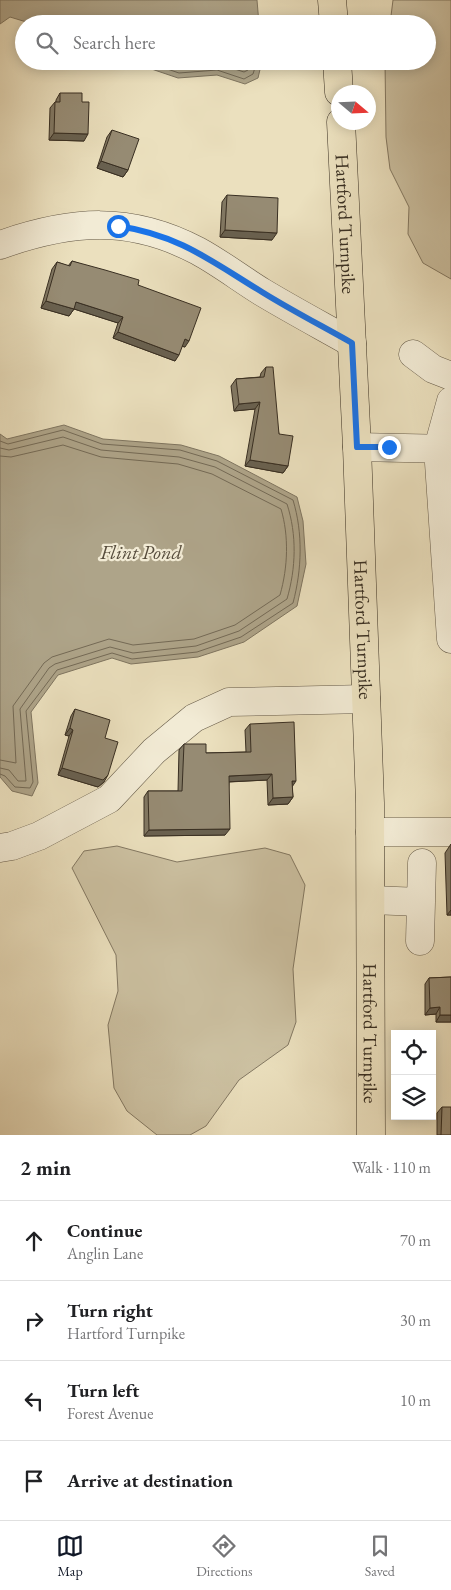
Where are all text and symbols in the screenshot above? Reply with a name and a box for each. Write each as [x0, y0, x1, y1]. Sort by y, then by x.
search box [15, 15, 436, 70]
icon: search [33, 29, 61, 57]
text: Search here [73, 30, 155, 55]
north arrow [331, 85, 376, 130]
street label: Hartford Turnpike [330, 153, 362, 294]
route start [107, 215, 130, 238]
route end [378, 436, 401, 459]
water label: Flint Pond [99, 539, 182, 565]
street label: Hartford Turnpike [349, 559, 379, 700]
street label: Hartford Turnpike [358, 963, 383, 1103]
map controls [391, 1030, 436, 1120]
button: locate [391, 1030, 436, 1075]
button: layers [391, 1075, 436, 1120]
text: 2 min [20, 1154, 71, 1181]
text: Walk · 110 m [352, 1157, 431, 1178]
text: Continue [67, 1218, 142, 1243]
icon: ahead [20, 1227, 48, 1255]
text: 70 m [400, 1230, 431, 1251]
text: Anglin Lane [67, 1243, 143, 1264]
text: Turn right [67, 1298, 153, 1323]
icon: right [20, 1307, 48, 1335]
text: 30 m [400, 1310, 431, 1331]
text: Hartford Turnpike [67, 1323, 185, 1344]
text: Turn left [67, 1378, 139, 1403]
icon: left [20, 1387, 48, 1415]
text: 10 m [400, 1390, 431, 1411]
text: Forest Avenue [67, 1403, 154, 1424]
icon: arrive [20, 1467, 48, 1495]
text: Arrive at destination [67, 1468, 233, 1493]
tab: Map [56, 1532, 84, 1580]
tab: Directions [196, 1532, 253, 1580]
tab: Saved [365, 1532, 395, 1580]

